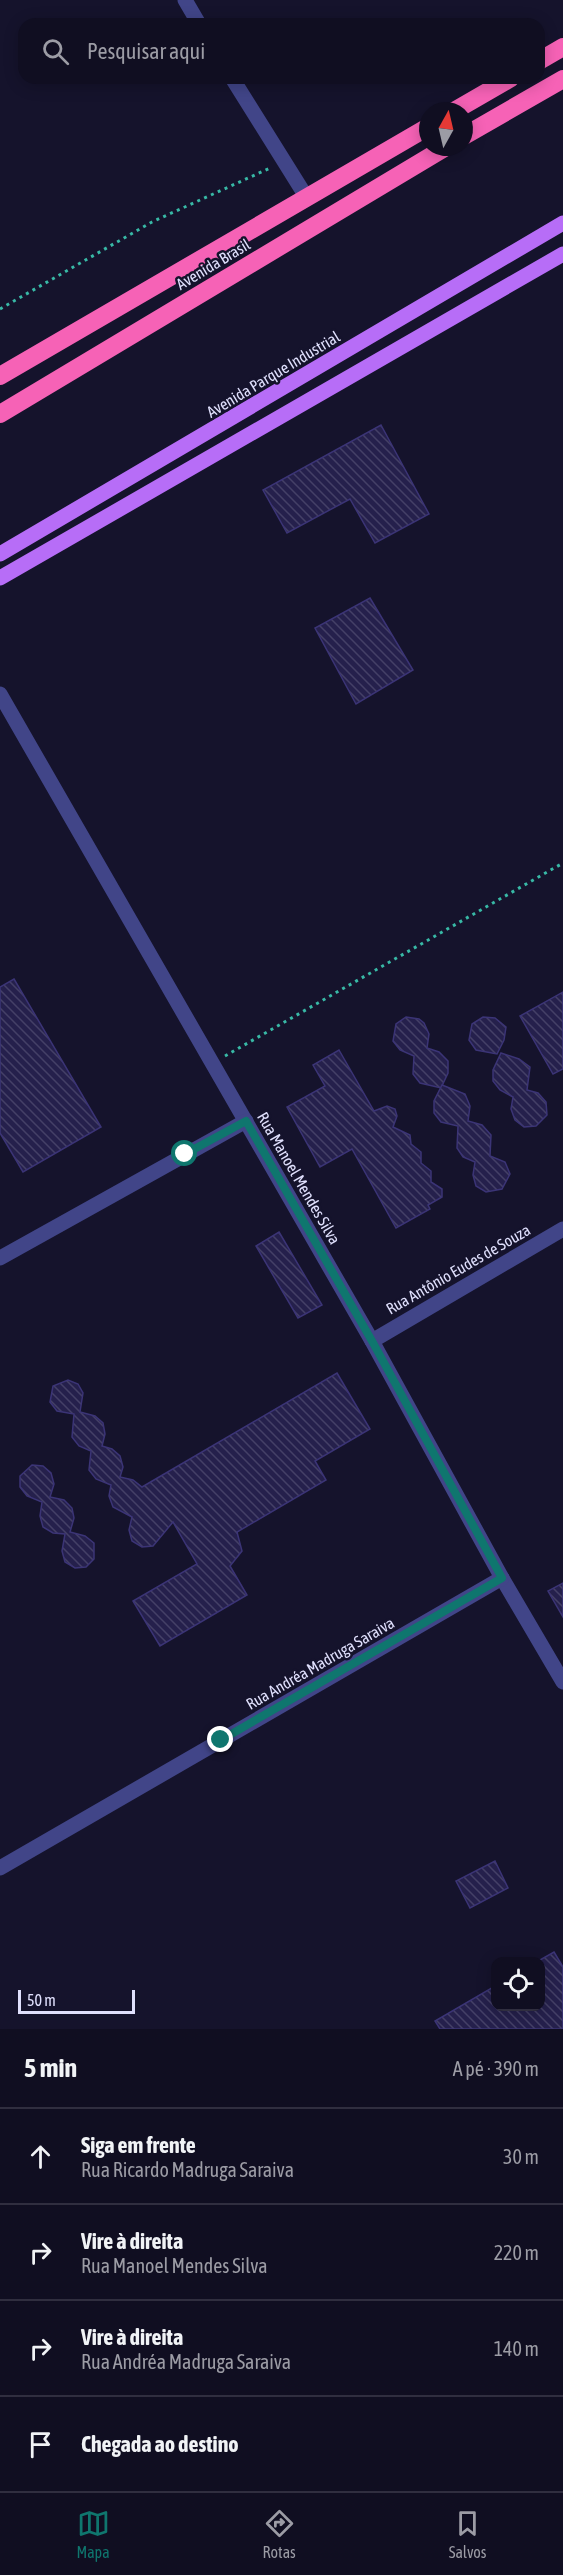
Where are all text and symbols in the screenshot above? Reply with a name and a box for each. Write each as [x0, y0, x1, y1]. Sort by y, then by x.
search box [18, 18, 545, 84]
icon: search [39, 35, 72, 68]
text: Pesquisar aqui [87, 38, 205, 64]
north arrow [419, 102, 473, 156]
street label: Avenida Brasil [173, 234, 254, 293]
street label: Avenida Parque Industrial [203, 327, 344, 422]
street label: Rua Manoel Mendes Silva [254, 1109, 344, 1247]
route start [171, 1140, 197, 1166]
street label: Rua Antônio Eudes de Souza [383, 1220, 533, 1318]
street label: Rua Andréa Madruga Saraiva [243, 1613, 398, 1714]
route end [207, 1726, 233, 1752]
map controls [491, 1957, 545, 2011]
button: locate [491, 1957, 545, 2011]
scale bar [18, 1987, 135, 2014]
text: 50 m [27, 1991, 56, 2009]
text: 5 min [24, 2053, 77, 2083]
text: A pé · 390 m [453, 2057, 539, 2080]
text: Siga em frente [81, 2132, 196, 2158]
icon: ahead [24, 2140, 57, 2173]
text: 30 m [503, 2145, 539, 2168]
text: Rua Ricardo Madruga Saraiva [81, 2158, 294, 2181]
text: Vire à direita [81, 2228, 183, 2254]
icon: right [24, 2236, 57, 2269]
text: 220 m [494, 2241, 539, 2264]
text: Rua Manoel Mendes Silva [81, 2254, 268, 2277]
text: Vire à direita [81, 2324, 183, 2350]
icon: right [24, 2332, 57, 2365]
text: 140 m [494, 2337, 539, 2360]
text: Rua Andréa Madruga Saraiva [81, 2350, 291, 2373]
icon: arrive [24, 2428, 57, 2461]
text: Chegada ao destino [81, 2431, 239, 2457]
tab: Mapa [76, 2507, 110, 2561]
tab: Rotas [263, 2507, 296, 2561]
tab: Salvos [449, 2507, 487, 2561]

